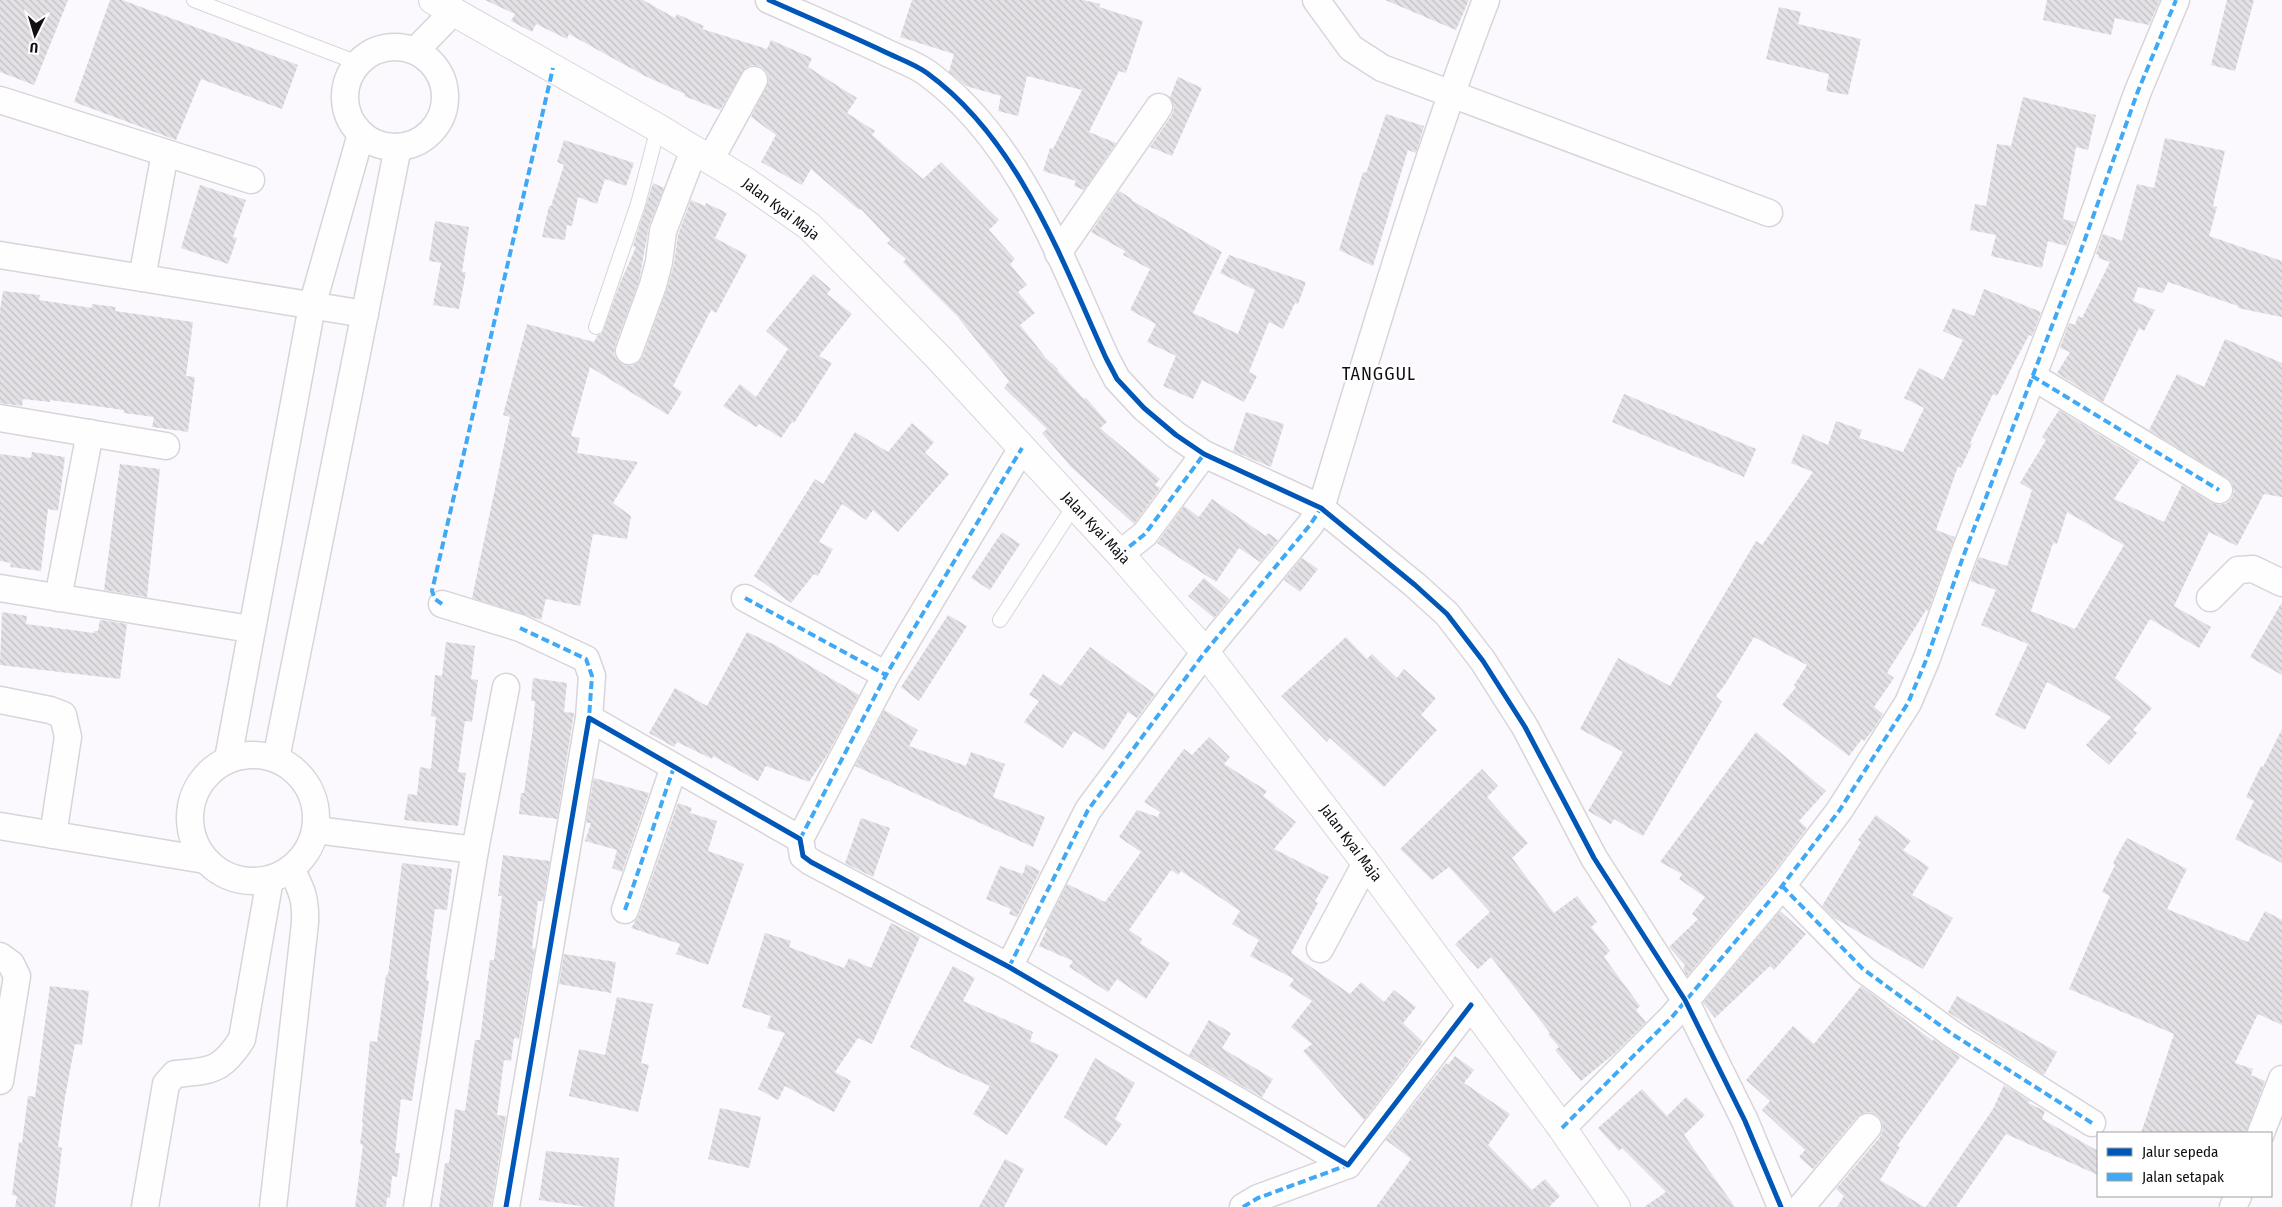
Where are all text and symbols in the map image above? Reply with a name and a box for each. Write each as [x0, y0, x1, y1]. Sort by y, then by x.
north arrow [10, 10, 60, 60]
text: U [29, 39, 39, 56]
street label: Jalan Kyai Maja [739, 174, 823, 244]
district label: TANGGUL [1342, 363, 1416, 385]
street label: Jalan Kyai Maja [1058, 488, 1134, 568]
street label: Jalan Kyai Maja [1316, 801, 1386, 885]
legend [2097, 1132, 2272, 1197]
text: Jalur sepeda [2142, 1143, 2218, 1161]
text: Jalan setapak [2142, 1168, 2224, 1186]

